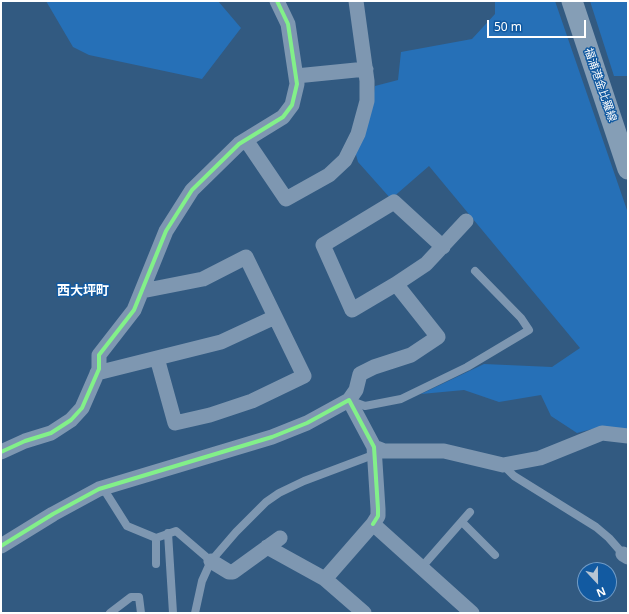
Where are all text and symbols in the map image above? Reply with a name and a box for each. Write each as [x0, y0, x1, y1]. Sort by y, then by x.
scale bar [489, 12, 588, 38]
text: 50 m [494, 18, 522, 35]
street label: 福浦港金比羅線 [581, 46, 619, 124]
district label: 西大坪町 [57, 283, 109, 299]
north arrow [577, 562, 617, 602]
text: N [594, 584, 608, 601]

